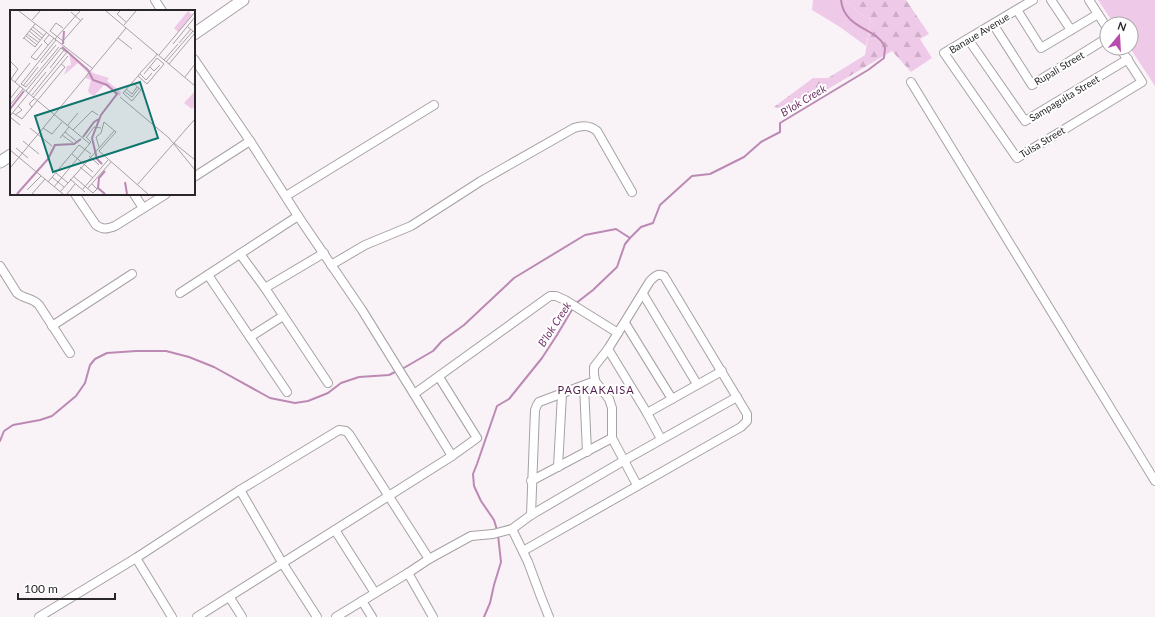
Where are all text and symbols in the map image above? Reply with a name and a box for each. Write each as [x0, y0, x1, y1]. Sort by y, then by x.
inset map [10, 10, 195, 195]
street label: Banaue Avenue [947, 10, 1011, 56]
north arrow [1099, 16, 1139, 56]
text: N [1116, 19, 1128, 34]
street label: Rupali Street [1032, 48, 1086, 88]
street label: Sampaguita Street [1027, 72, 1102, 124]
water label: B'lok Creek [778, 81, 829, 119]
street label: Tulsa Street [1017, 124, 1067, 160]
water label: B'lok Creek [535, 298, 574, 349]
district label: PAGKAKAISA [557, 383, 635, 396]
scale bar [18, 575, 115, 601]
text: 100 m [24, 581, 58, 596]

